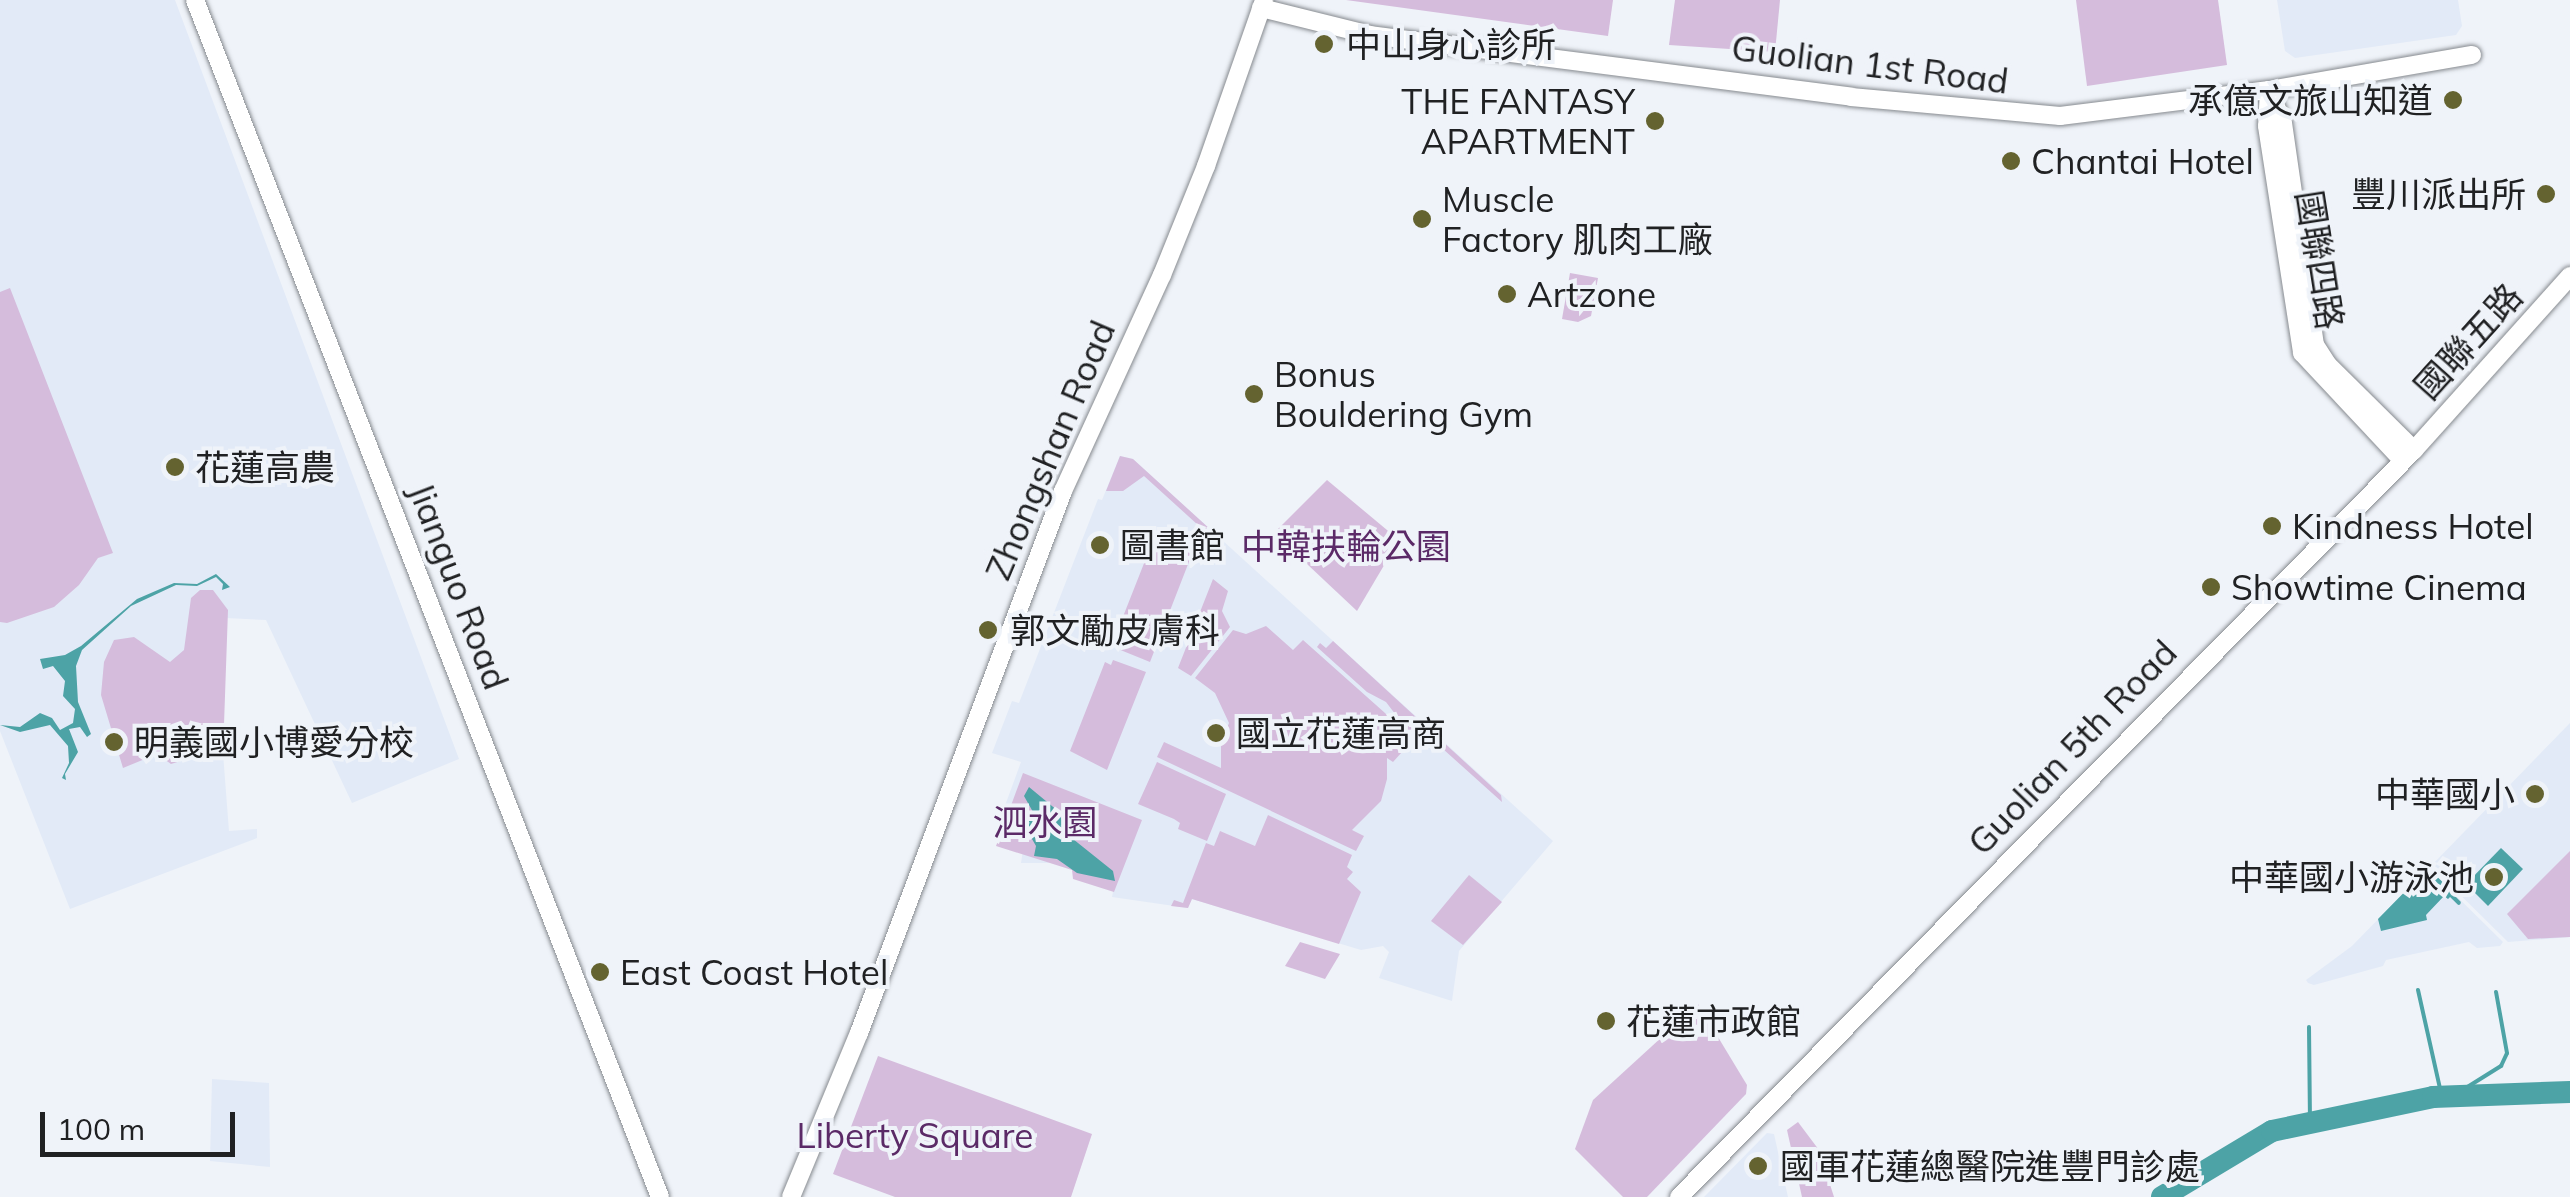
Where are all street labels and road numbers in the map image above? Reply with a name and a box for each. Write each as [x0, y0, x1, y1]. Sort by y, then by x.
street label: Guolian 1st Road [1729, 26, 2011, 102]
street label: 國聯四路 [2288, 188, 2352, 332]
street label: 國聯五路 [2406, 275, 2530, 407]
street label: Zhongshan Road [976, 314, 1124, 586]
street label: Jianguo Road [400, 477, 518, 695]
street label: Guolian 5th Road [1959, 631, 2185, 863]

